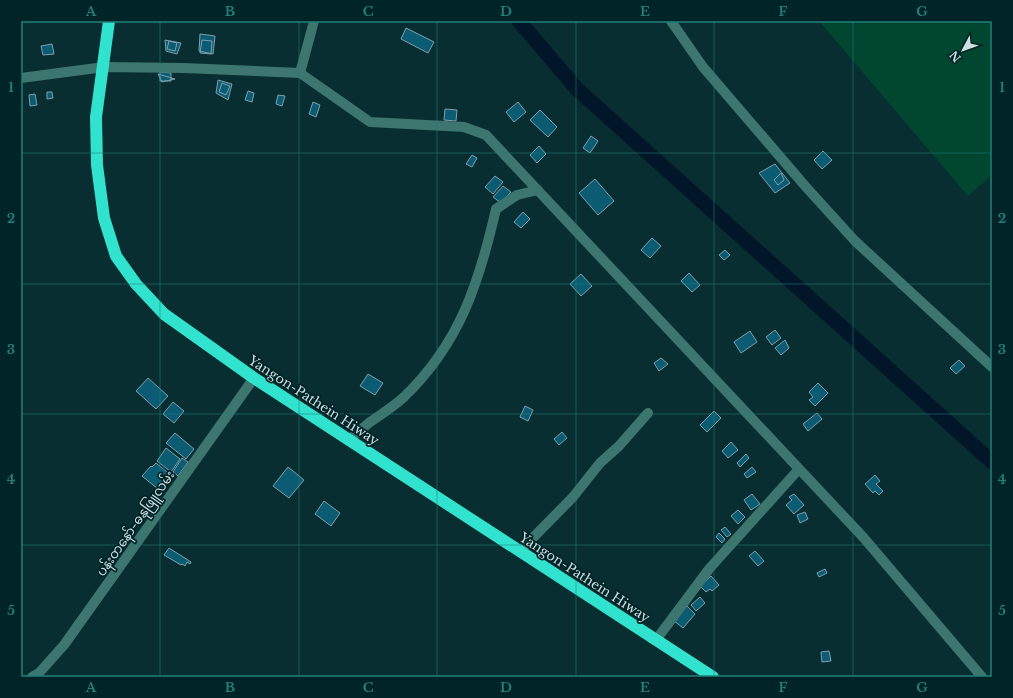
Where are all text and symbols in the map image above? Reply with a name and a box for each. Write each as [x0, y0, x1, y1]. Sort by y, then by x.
text: A [85, 3, 97, 20]
text: B [225, 3, 235, 20]
text: C [363, 3, 374, 20]
text: D [500, 3, 512, 20]
text: E [640, 3, 650, 20]
text: F [779, 3, 788, 20]
text: G [916, 3, 928, 20]
north arrow [943, 30, 983, 70]
text: N [946, 48, 964, 65]
text: 1 [8, 79, 14, 96]
text: 1 [999, 79, 1005, 96]
text: 2 [7, 210, 15, 227]
text: 2 [998, 210, 1006, 227]
text: 3 [7, 341, 15, 358]
text: 3 [998, 341, 1006, 358]
street label: Yangon-Pathein Hiway [244, 351, 383, 449]
street label: ပန်းတနော်-ဓနုဖြူလမ်း [93, 467, 180, 581]
text: 4 [7, 471, 16, 488]
text: 4 [998, 471, 1007, 488]
street label: Yangon-Pathein Hiway [515, 528, 654, 626]
text: 5 [7, 602, 15, 619]
text: 5 [998, 602, 1006, 619]
text: A [85, 679, 97, 696]
text: B [225, 679, 235, 696]
text: C [363, 679, 374, 696]
text: D [500, 679, 512, 696]
text: E [640, 679, 650, 696]
text: F [779, 679, 788, 696]
text: G [916, 679, 928, 696]

